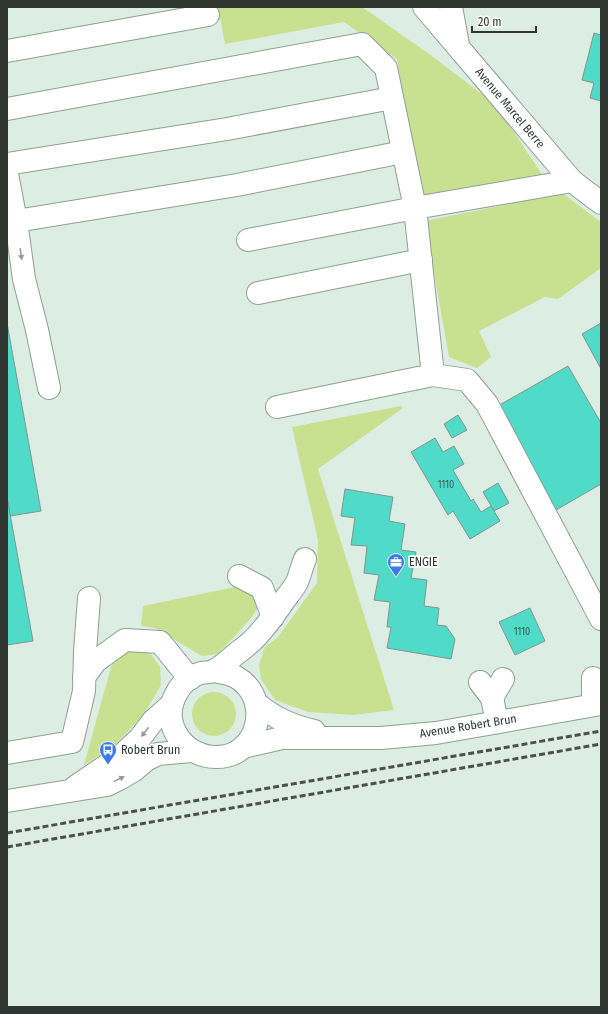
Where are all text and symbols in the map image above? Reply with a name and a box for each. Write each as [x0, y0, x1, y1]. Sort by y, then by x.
scale bar [472, 8, 536, 34]
text: 20 m [478, 15, 502, 29]
street label: Avenue Marcel Berre [472, 65, 548, 151]
one-way arrow [18, 248, 24, 260]
house number: 1110 [438, 479, 454, 491]
office icon: ENGIE [386, 552, 406, 577]
place label: ENGIE [409, 555, 438, 569]
house number: 1110 [514, 626, 530, 638]
street label: Avenue Robert Brun [418, 711, 518, 741]
one-way arrow [141, 726, 149, 737]
bus stop icon: Robert Brun [98, 740, 118, 765]
place label: Robert Brun [121, 743, 180, 757]
one-way arrow [113, 776, 125, 782]

